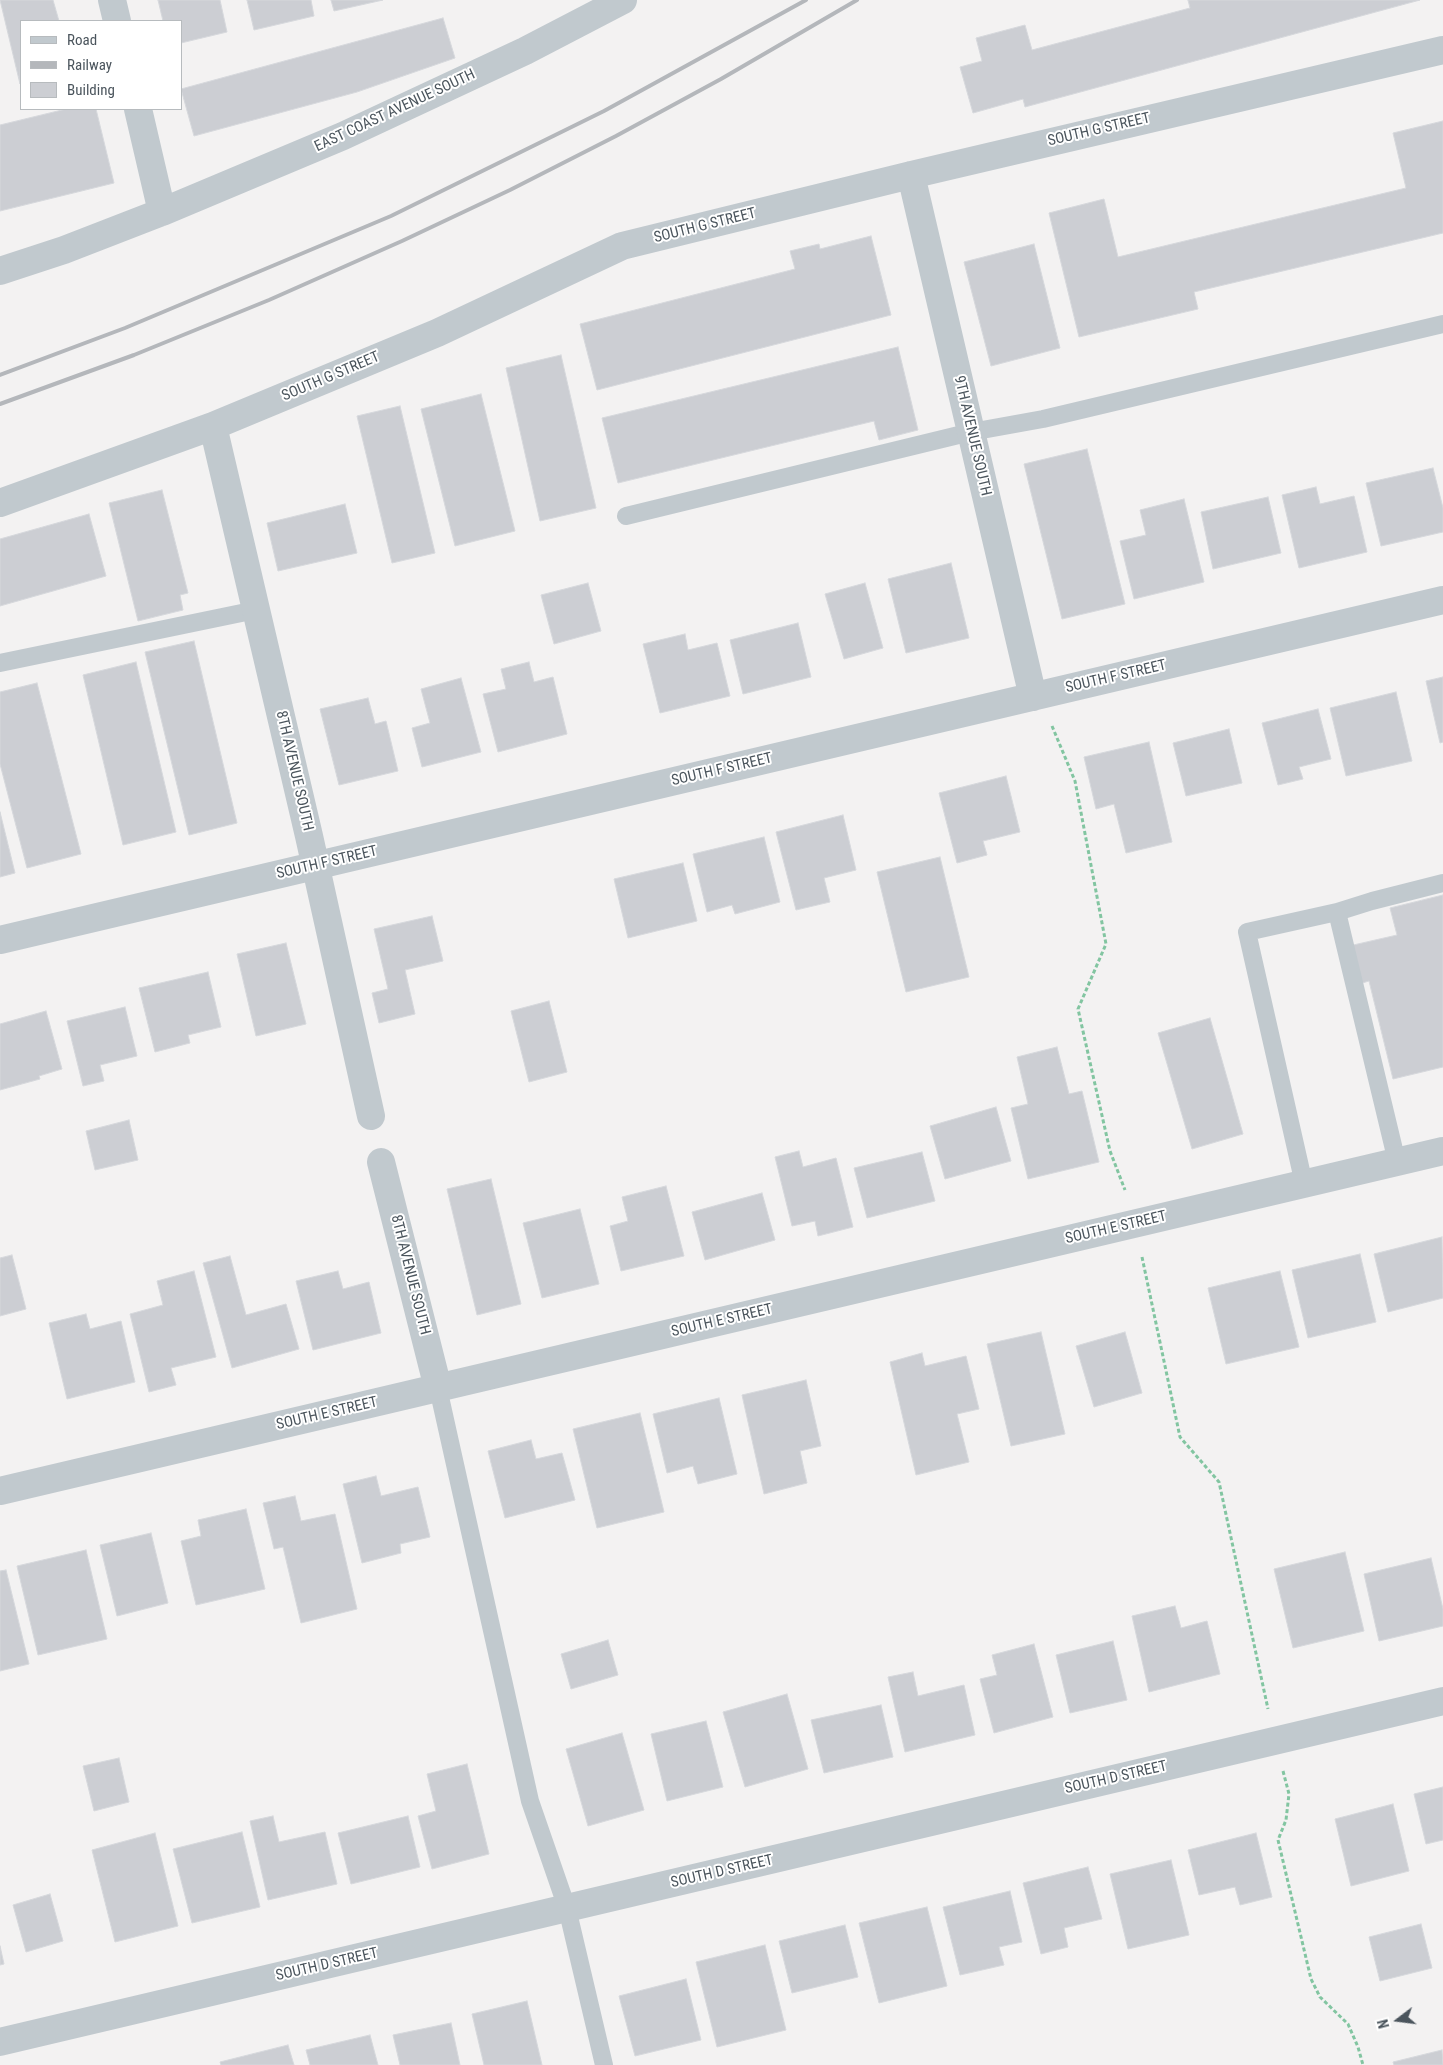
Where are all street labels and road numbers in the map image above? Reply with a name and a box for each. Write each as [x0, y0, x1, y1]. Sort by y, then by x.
street label: EAST COAST AVENUE SOUTH [312, 66, 478, 156]
street label: SOUTH G STREET [1046, 109, 1152, 151]
street label: SOUTH G STREET [652, 205, 758, 247]
street label: SOUTH G STREET [279, 348, 383, 406]
street label: 9TH AVENUE SOUTH [949, 374, 995, 498]
street label: SOUTH F STREET [1064, 657, 1168, 697]
street label: 8TH AVENUE SOUTH [271, 709, 317, 833]
street label: SOUTH F STREET [670, 750, 774, 790]
street label: SOUTH F STREET [275, 843, 379, 883]
street label: SOUTH E STREET [1064, 1208, 1168, 1248]
street label: 8TH AVENUE SOUTH [386, 1213, 434, 1337]
street label: SOUTH E STREET [670, 1301, 774, 1341]
street label: SOUTH E STREET [275, 1394, 379, 1434]
street label: SOUTH D STREET [1063, 1758, 1169, 1798]
street label: SOUTH D STREET [669, 1852, 775, 1892]
street label: SOUTH D STREET [274, 1945, 380, 1985]

